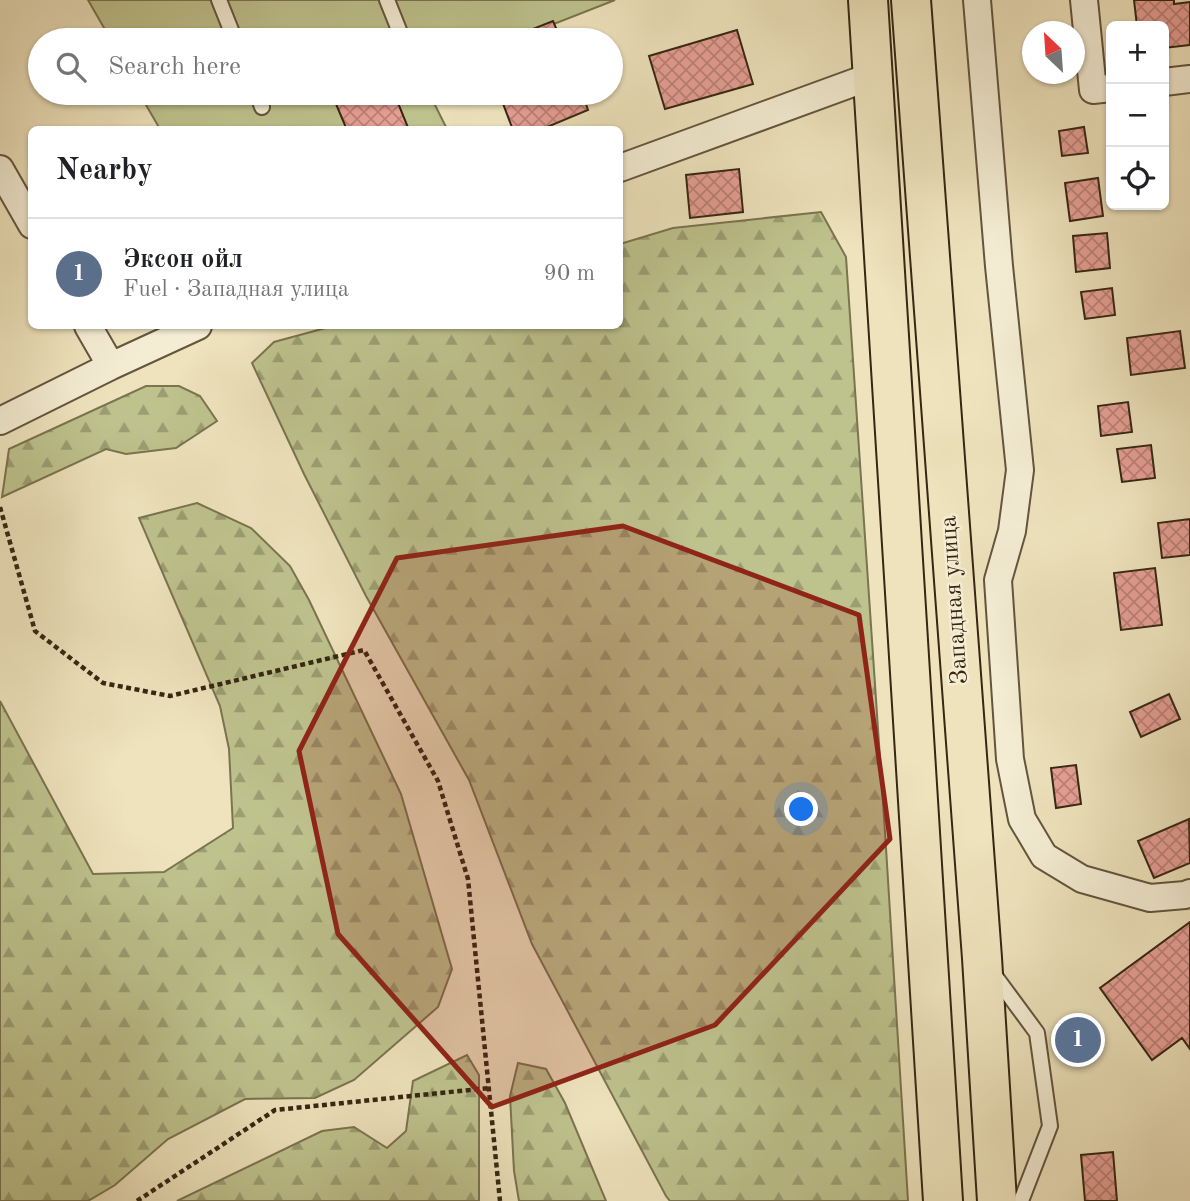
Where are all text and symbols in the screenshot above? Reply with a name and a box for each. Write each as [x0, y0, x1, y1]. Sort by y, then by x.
north arrow [1022, 21, 1085, 84]
map controls [1106, 21, 1169, 210]
button: + [1106, 21, 1169, 84]
search box [28, 28, 623, 105]
icon: search [52, 48, 90, 86]
text: Search here [108, 54, 241, 80]
button: − [1106, 84, 1169, 147]
button: locate [1106, 147, 1169, 210]
text: Nearby [56, 156, 153, 186]
text: Эксон ойл [123, 247, 243, 273]
text: 1 [72, 262, 86, 285]
text: 90 m [544, 262, 595, 285]
text: Fuel · Западная улица [123, 278, 349, 301]
street label: Западная улица [937, 515, 973, 685]
your location [784, 792, 818, 826]
pin: 1 [1055, 1014, 1101, 1066]

